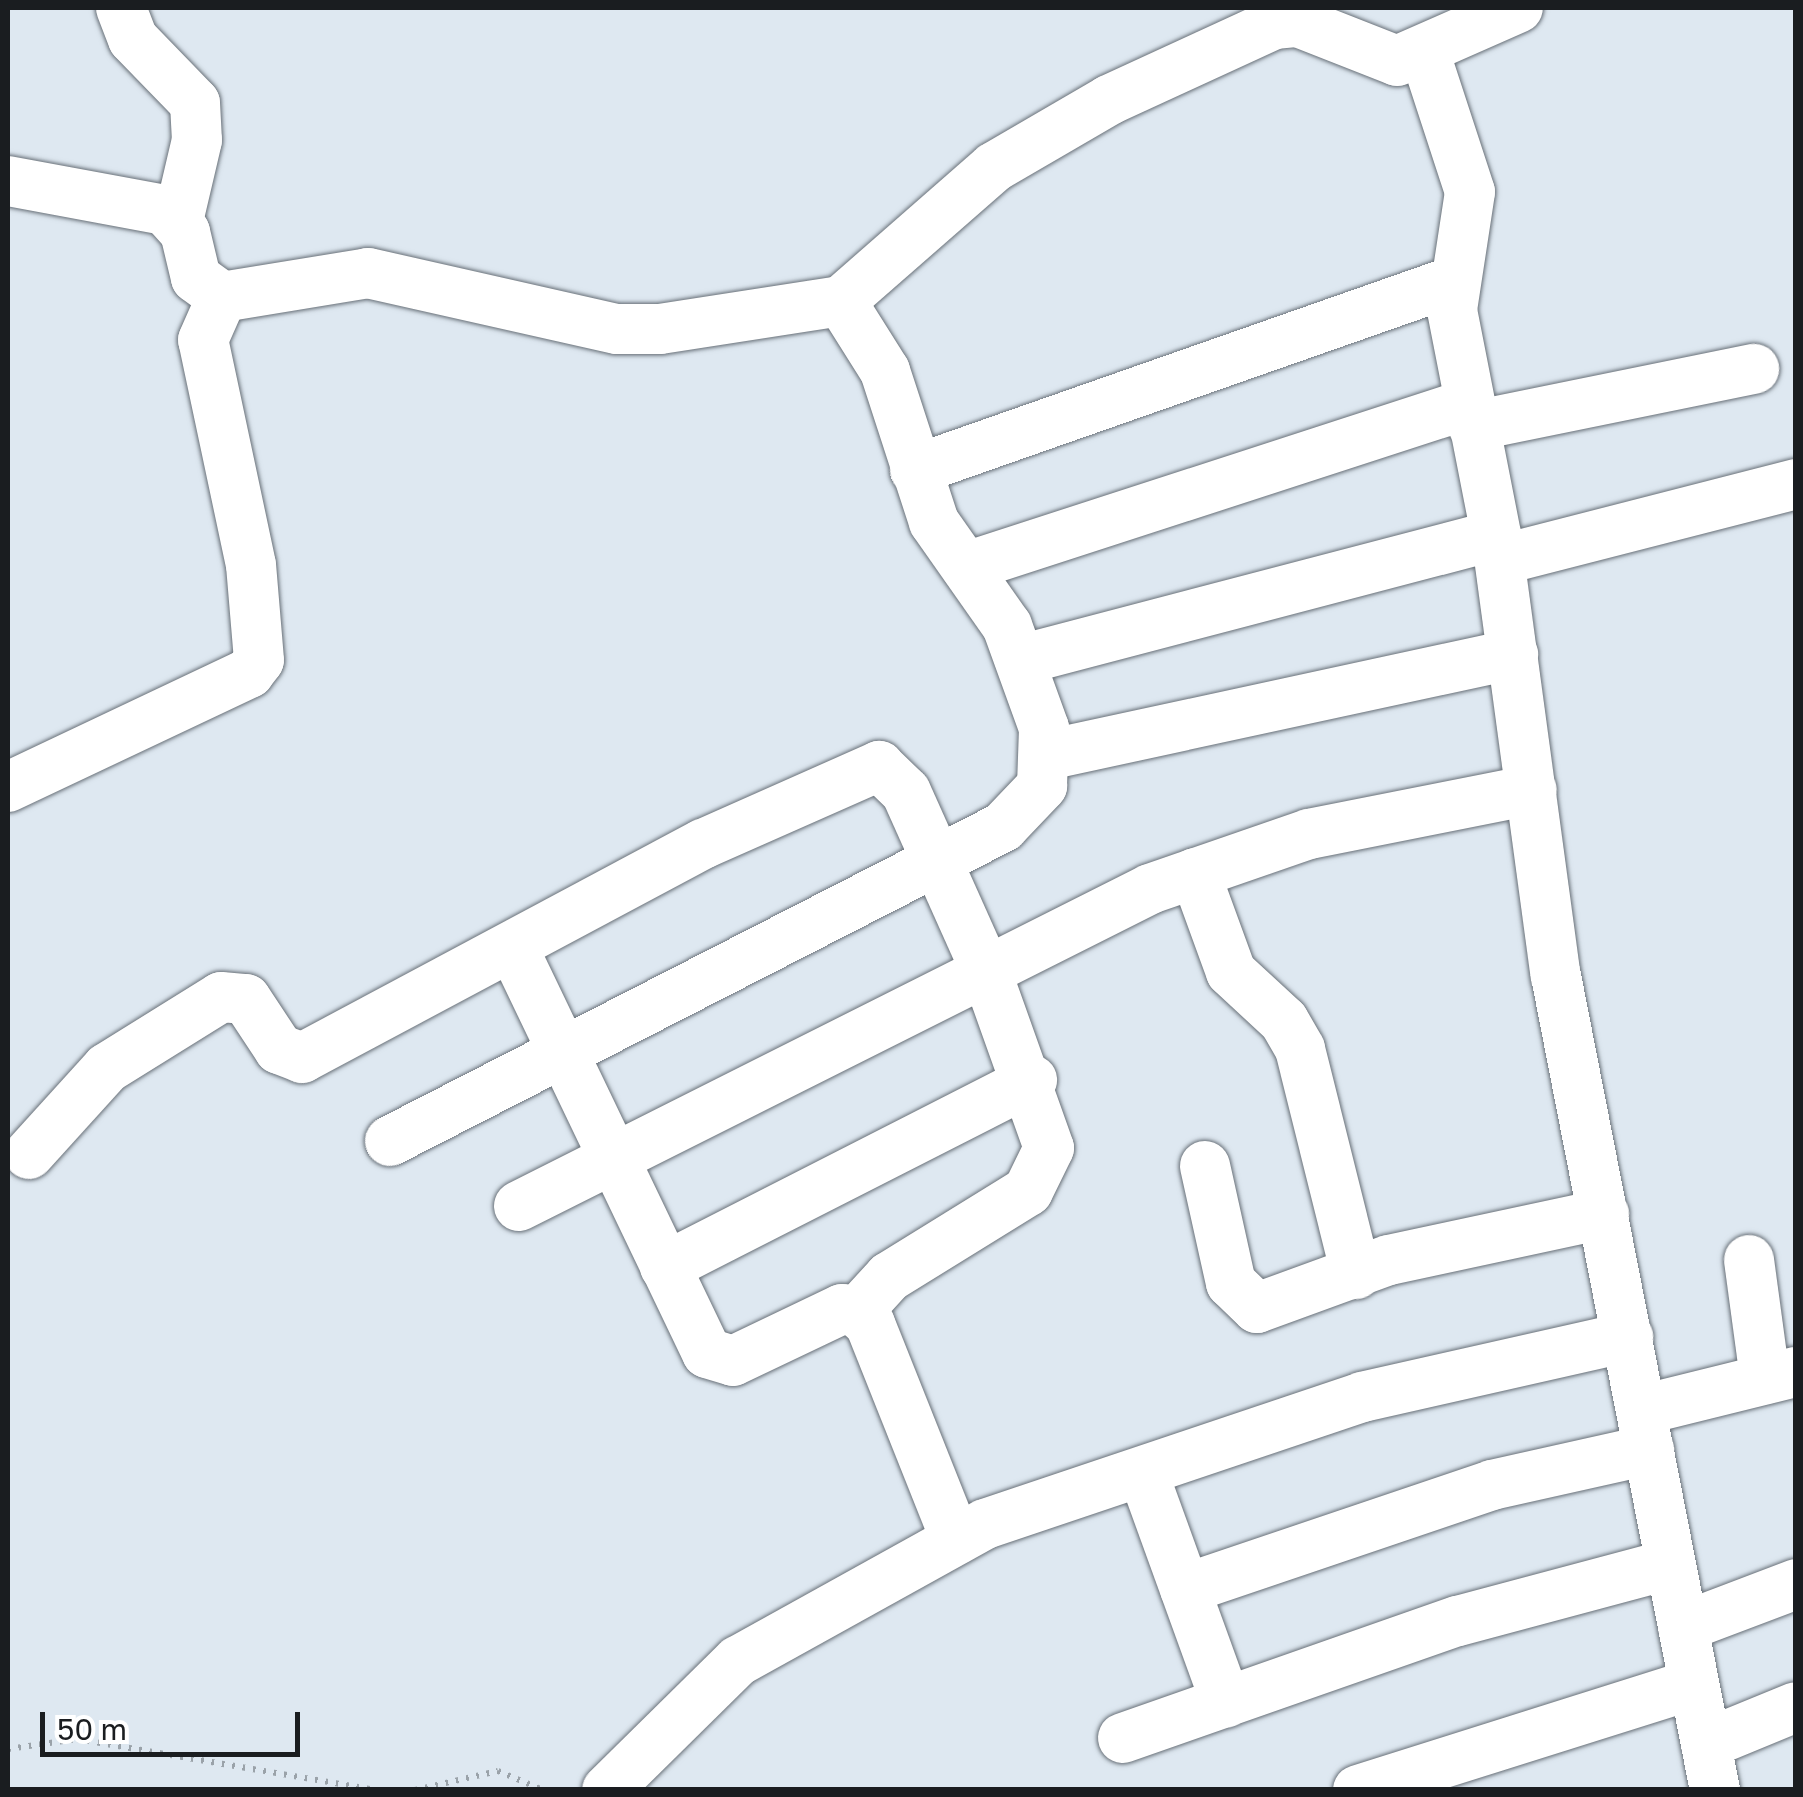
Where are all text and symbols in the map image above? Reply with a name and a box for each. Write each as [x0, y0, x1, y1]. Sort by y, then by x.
scale bar [45, 1692, 305, 1754]
text: 50 m [57, 1711, 127, 1747]

